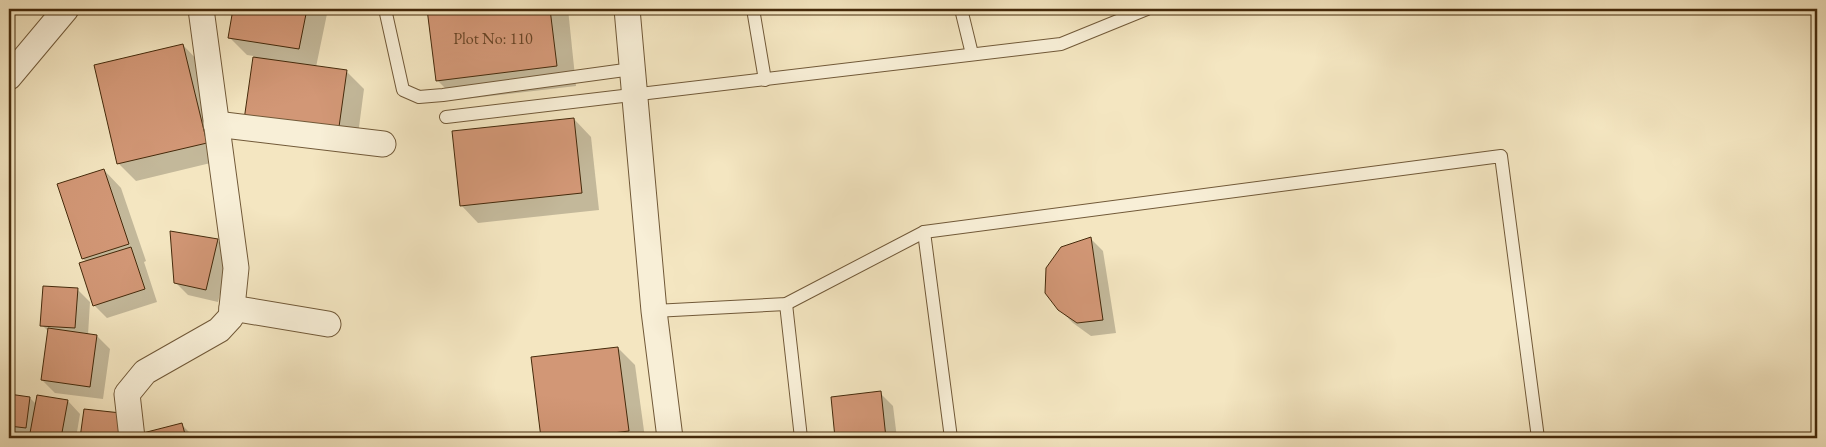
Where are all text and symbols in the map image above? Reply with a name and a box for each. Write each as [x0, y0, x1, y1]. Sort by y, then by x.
house number: Plot No: 110 [453, 28, 533, 49]

